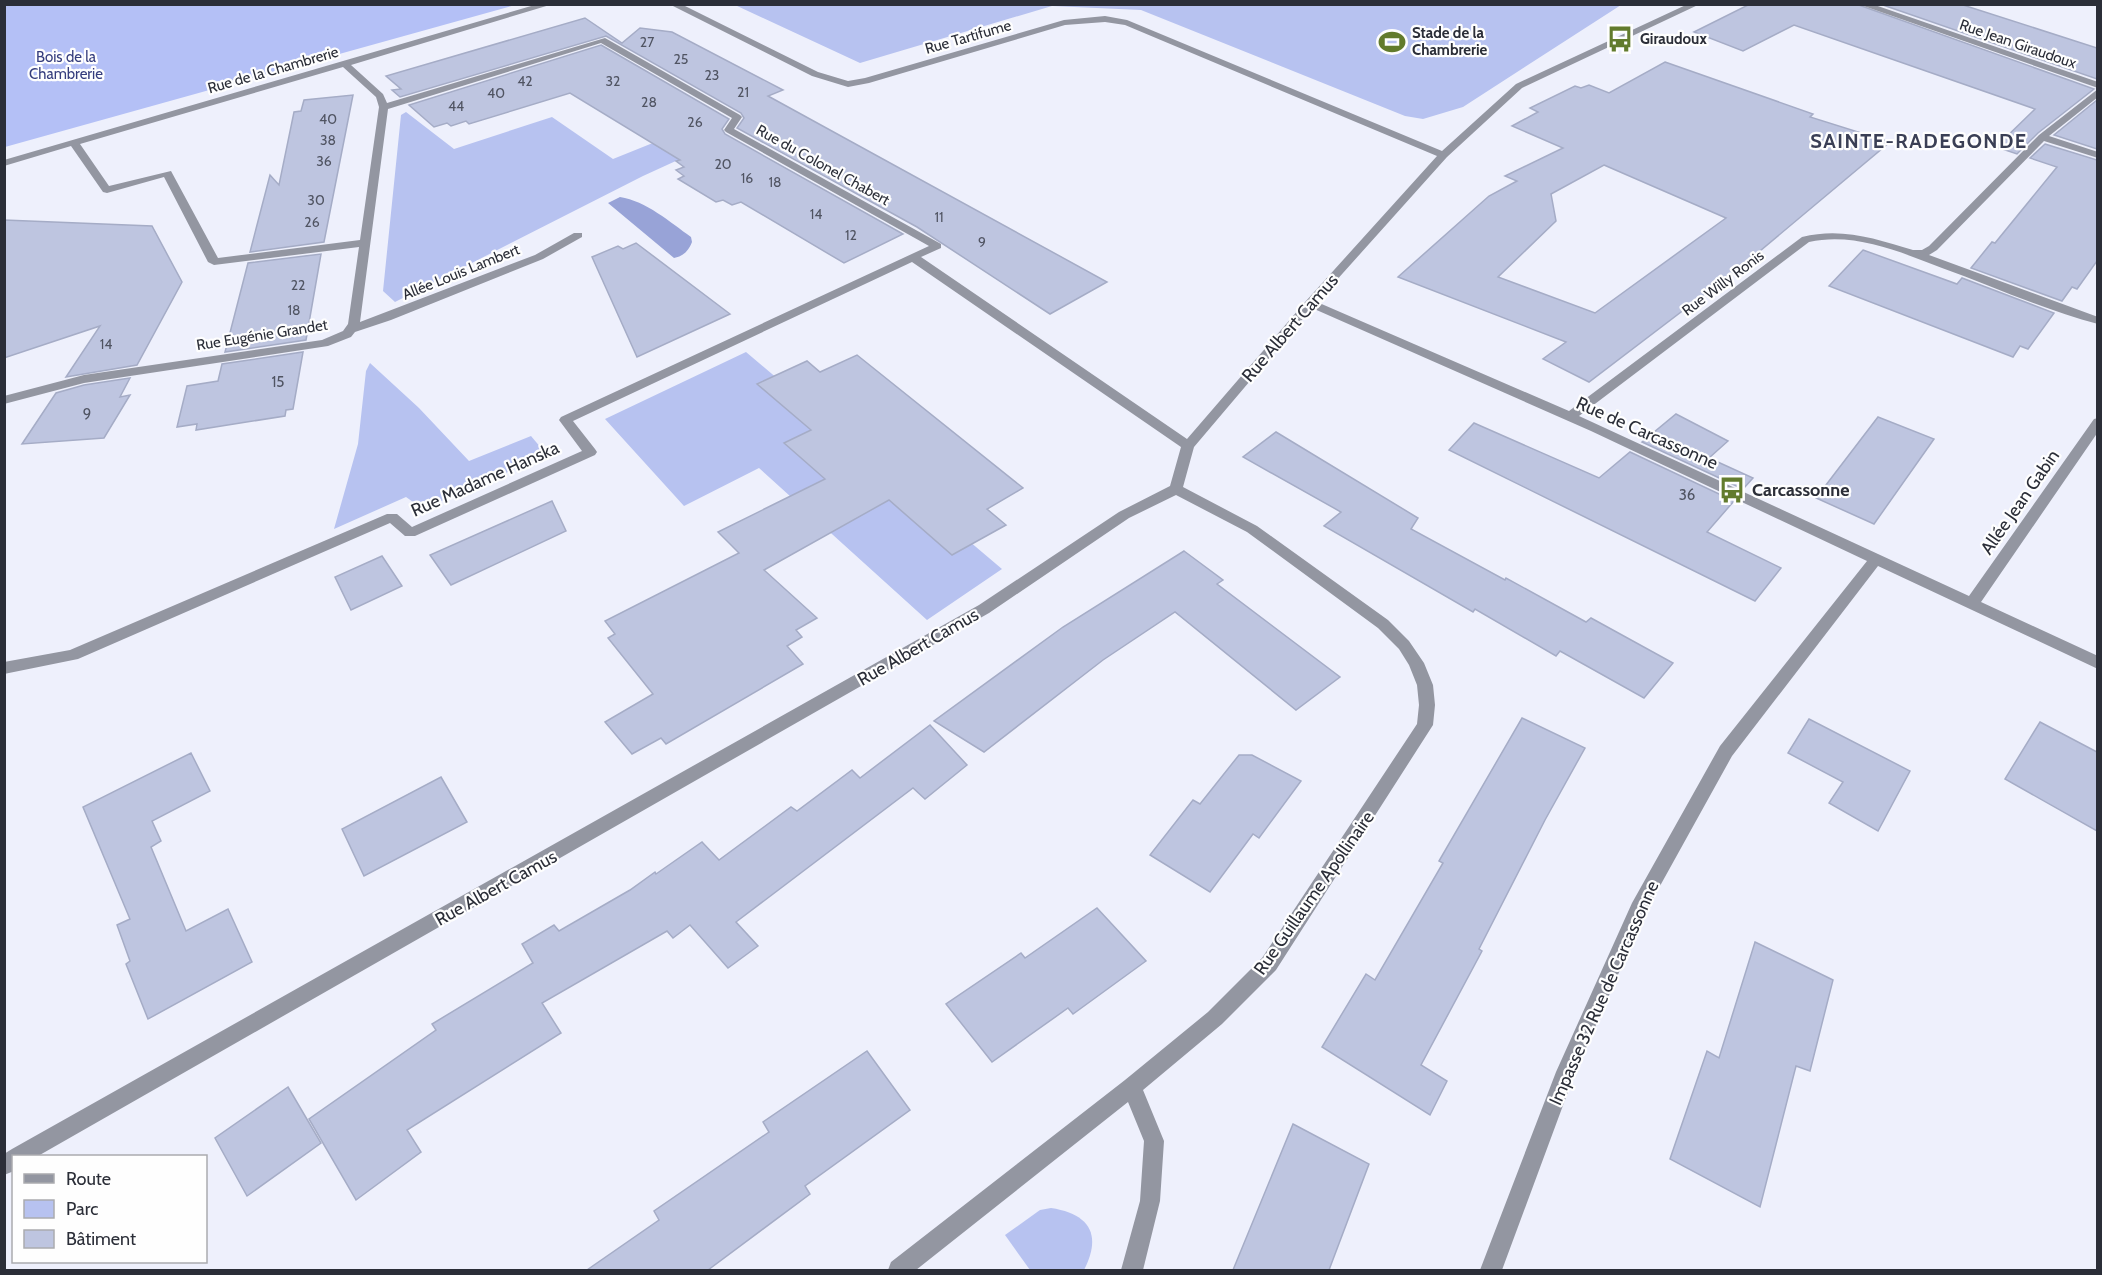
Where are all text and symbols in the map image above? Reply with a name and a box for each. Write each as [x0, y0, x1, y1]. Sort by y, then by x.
street label: Rue Tartifume [923, 16, 1013, 58]
street label: Rue Jean Giraudoux [1957, 16, 2079, 72]
place label: Stade de la Chambrerie [1412, 24, 1488, 59]
bus stop icon: Giraudoux [1605, 24, 1635, 54]
sports icon: Stade de la Chambrerie [1377, 27, 1407, 57]
place label: Giraudoux [1640, 30, 1707, 48]
house number: 27 [640, 33, 654, 51]
street label: Rue de la Chambrerie [206, 43, 341, 97]
park label: Bois de la Chambrerie [29, 48, 103, 83]
house number: 25 [674, 50, 688, 68]
house number: 23 [705, 66, 719, 84]
house number: 42 [517, 72, 533, 90]
house number: 32 [606, 72, 620, 90]
house number: 21 [737, 83, 749, 101]
house number: 40 [487, 84, 505, 102]
house number: 28 [641, 93, 657, 111]
house number: 44 [448, 97, 464, 115]
house number: 40 [319, 110, 337, 128]
house number: 26 [687, 113, 703, 131]
street label: Rue du Colonel Chabert [753, 121, 893, 209]
district label: SAINTE-RADEGONDE [1810, 129, 2028, 153]
house number: 38 [320, 131, 336, 149]
house number: 36 [316, 152, 332, 170]
house number: 20 [714, 155, 732, 173]
house number: 16 [741, 169, 753, 187]
house number: 18 [768, 173, 782, 191]
house number: 30 [307, 191, 325, 209]
house number: 14 [810, 205, 822, 223]
house number: 11 [934, 208, 944, 226]
house number: 26 [304, 213, 320, 231]
house number: 12 [845, 226, 857, 244]
house number: 9 [978, 233, 986, 251]
street label: Allée Louis Lambert [400, 240, 522, 304]
street label: Rue Willy Ronis [1679, 246, 1767, 320]
street label: Rue Albert Camus [1237, 269, 1343, 387]
house number: 22 [291, 276, 305, 294]
house number: 18 [287, 301, 301, 319]
street label: Rue Eugénie Grandet [195, 316, 329, 354]
house number: 14 [100, 335, 112, 353]
house number: 15 [271, 373, 285, 391]
street label: Rue de Carcassonne [1573, 392, 1721, 474]
house number: 9 [83, 405, 91, 423]
street label: Rue Madame Hanska [408, 436, 563, 521]
street label: Allée Jean Gabin [1976, 445, 2064, 559]
bus stop icon: Carcassonne [1717, 475, 1747, 505]
place label: Carcassonne [1752, 479, 1850, 501]
house number: 36 [1679, 486, 1695, 504]
street label: Rue Albert Camus [854, 603, 982, 691]
street label: Rue Guillaume Apollinaire [1249, 807, 1379, 979]
street label: Rue Albert Camus [431, 845, 561, 931]
street label: Impasse 32 Rue de Carcassonne [1545, 878, 1663, 1108]
legend [12, 1155, 207, 1263]
text: Route [66, 1168, 111, 1190]
text: Parc [66, 1198, 98, 1220]
text: Bâtiment [66, 1228, 136, 1250]

